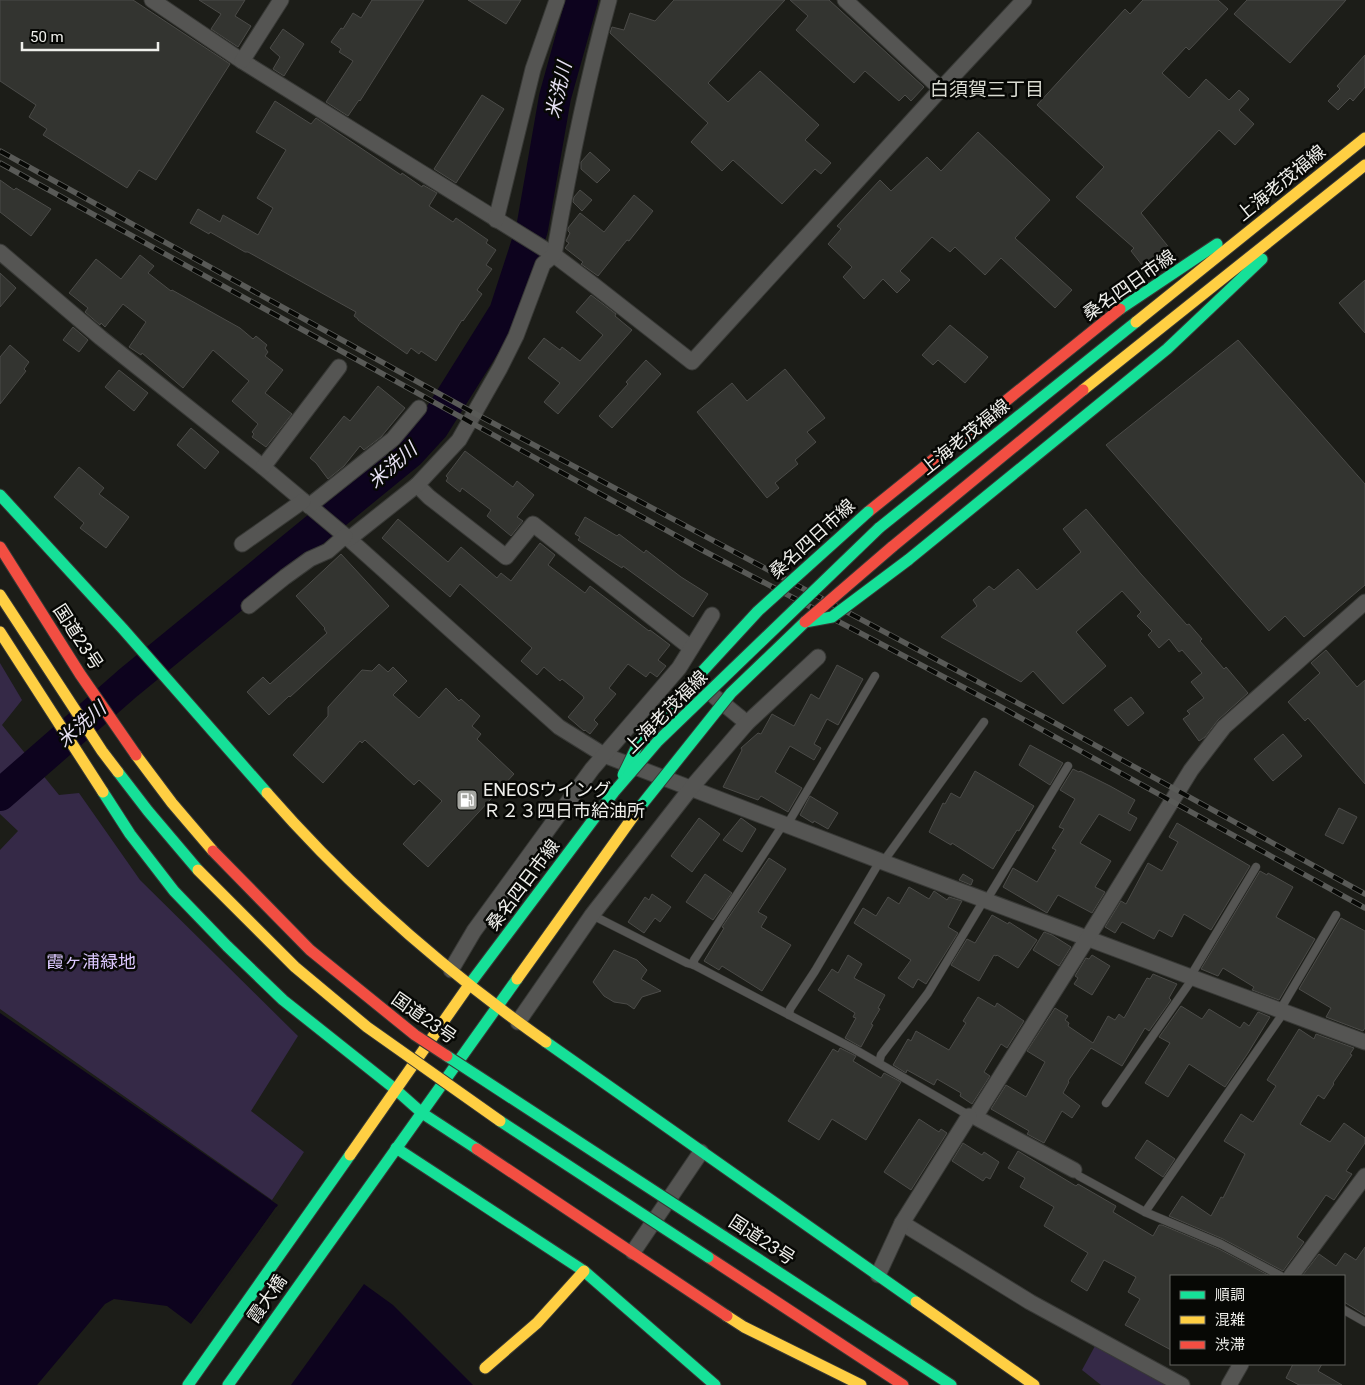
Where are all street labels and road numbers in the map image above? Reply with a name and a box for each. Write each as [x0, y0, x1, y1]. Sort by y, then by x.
street label: 上海老茂福線 [1232, 140, 1329, 225]
street label: 桑名四日市線 [1078, 245, 1179, 324]
street label: 上海老茂福線 [916, 394, 1013, 479]
street label: 桑名四日市線 [765, 495, 859, 583]
street label: 国道23号 [49, 600, 107, 674]
street label: 上海老茂福線 [620, 666, 711, 757]
street label: 桑名四日市線 [482, 835, 563, 934]
street label: 国道23号 [388, 988, 461, 1047]
street label: 国道23号 [725, 1211, 799, 1269]
street label: 霞大橋 [243, 1271, 291, 1327]

